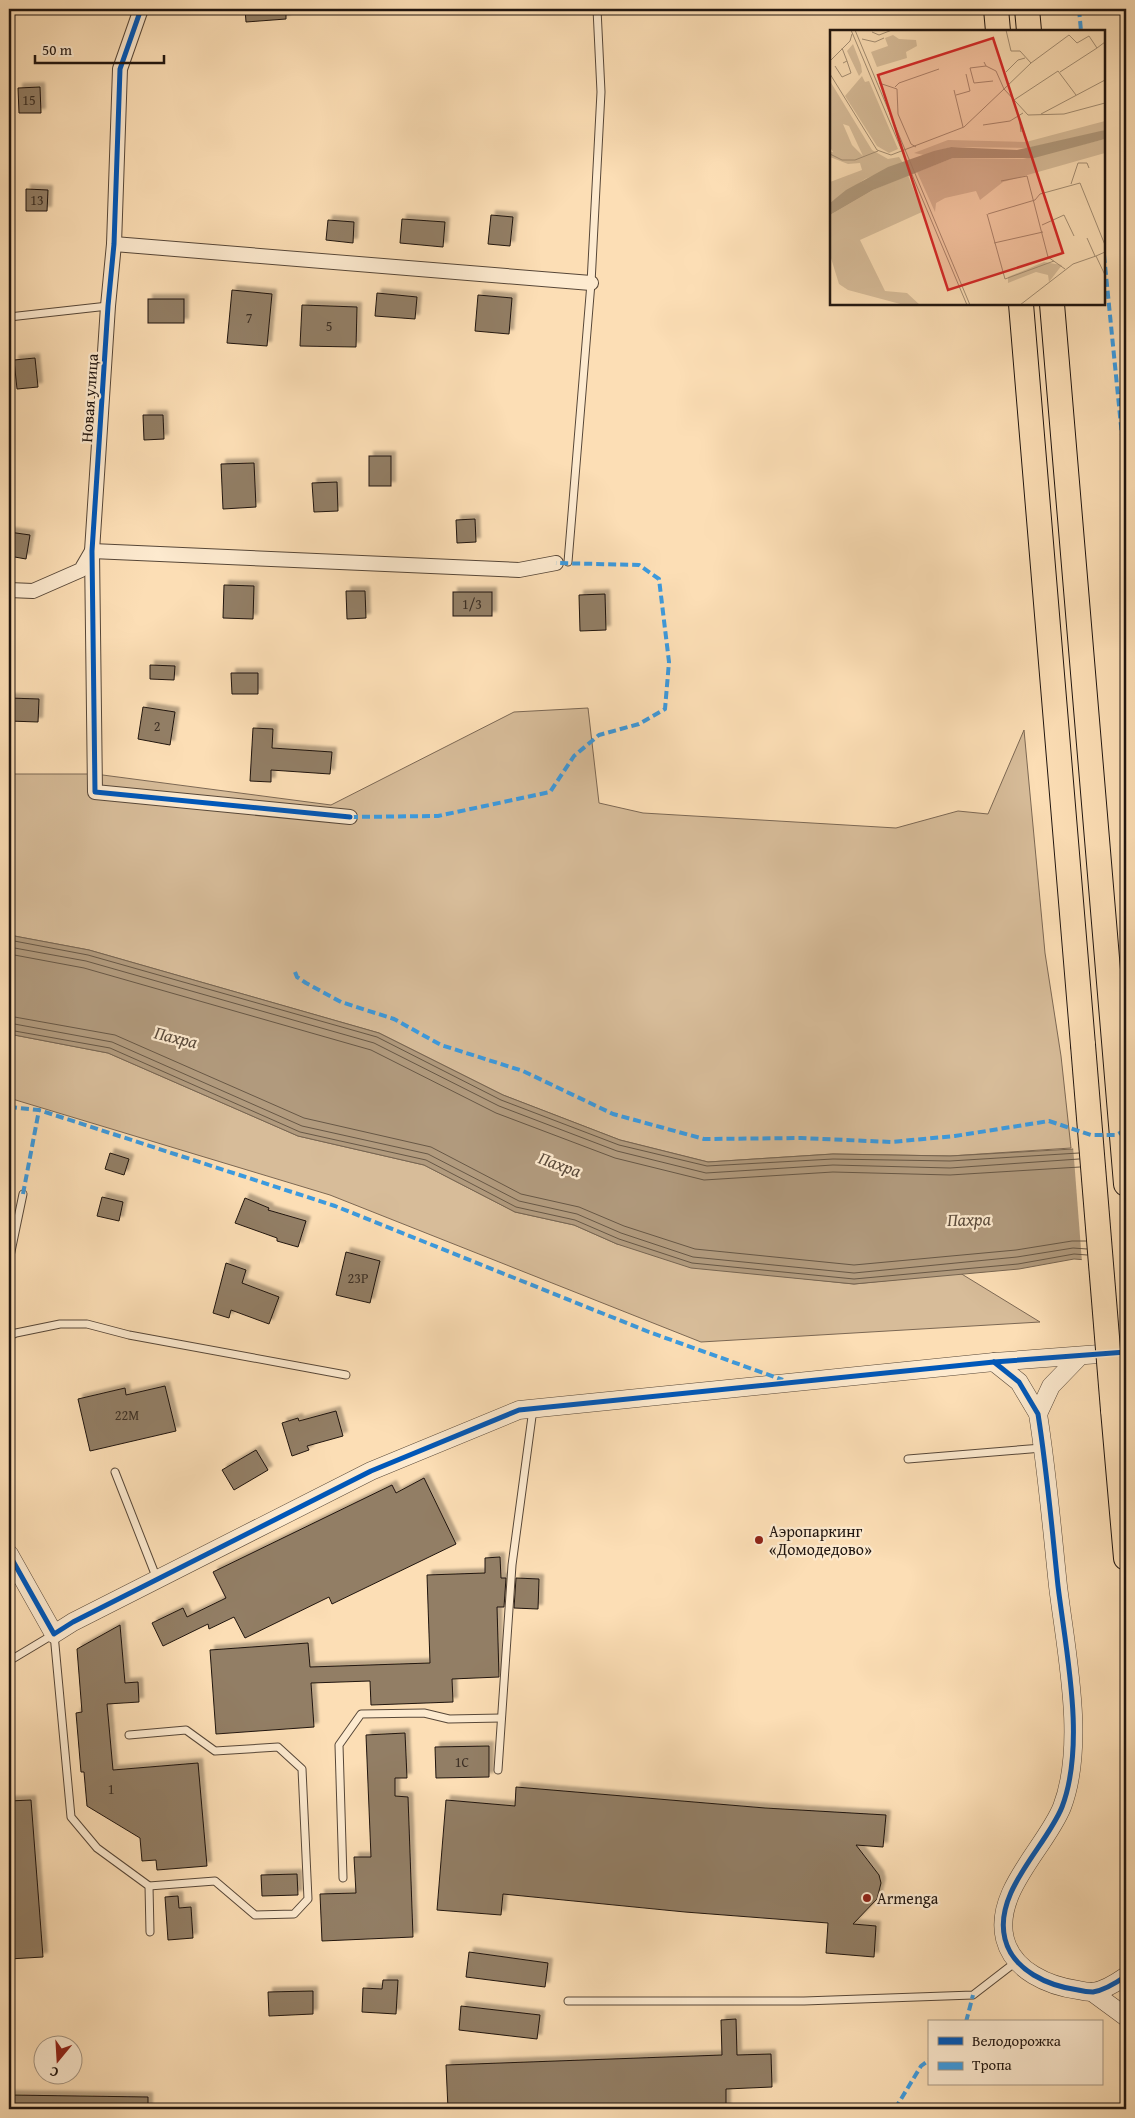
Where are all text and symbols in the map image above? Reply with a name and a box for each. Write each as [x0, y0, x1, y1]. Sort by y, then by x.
inset map [830, 30, 1105, 305]
scale bar [35, 32, 164, 64]
text: 50 m [42, 39, 73, 60]
house number: 15 [22, 90, 36, 110]
house number: 13 [30, 190, 44, 210]
house number: 7 [246, 308, 253, 328]
house number: 5 [326, 316, 332, 336]
street label: Новая улица [74, 352, 104, 443]
house number: 1/3 [462, 594, 482, 614]
house number: 2 [154, 716, 160, 736]
water label: Пахра [152, 1019, 201, 1056]
water label: Пахра [535, 1144, 586, 1184]
water label: Пахра [947, 1205, 992, 1233]
house number: 23Р [347, 1268, 369, 1288]
house number: 22М [115, 1405, 139, 1425]
place label: Аэропаркинг «Домодедово» [769, 1519, 872, 1561]
marker: Аэропаркинг «Домодедово» [753, 1534, 765, 1546]
house number: 1С [455, 1752, 470, 1772]
house number: 1 [108, 1779, 114, 1799]
place label: Armenga [877, 1886, 939, 1910]
marker: Armenga [861, 1892, 873, 1904]
legend [928, 2020, 1102, 2086]
text: Велодорожка [972, 2030, 1062, 2051]
north arrow [32, 2036, 82, 2086]
text: Тропа [972, 2054, 1013, 2075]
text: С [47, 2062, 61, 2083]

